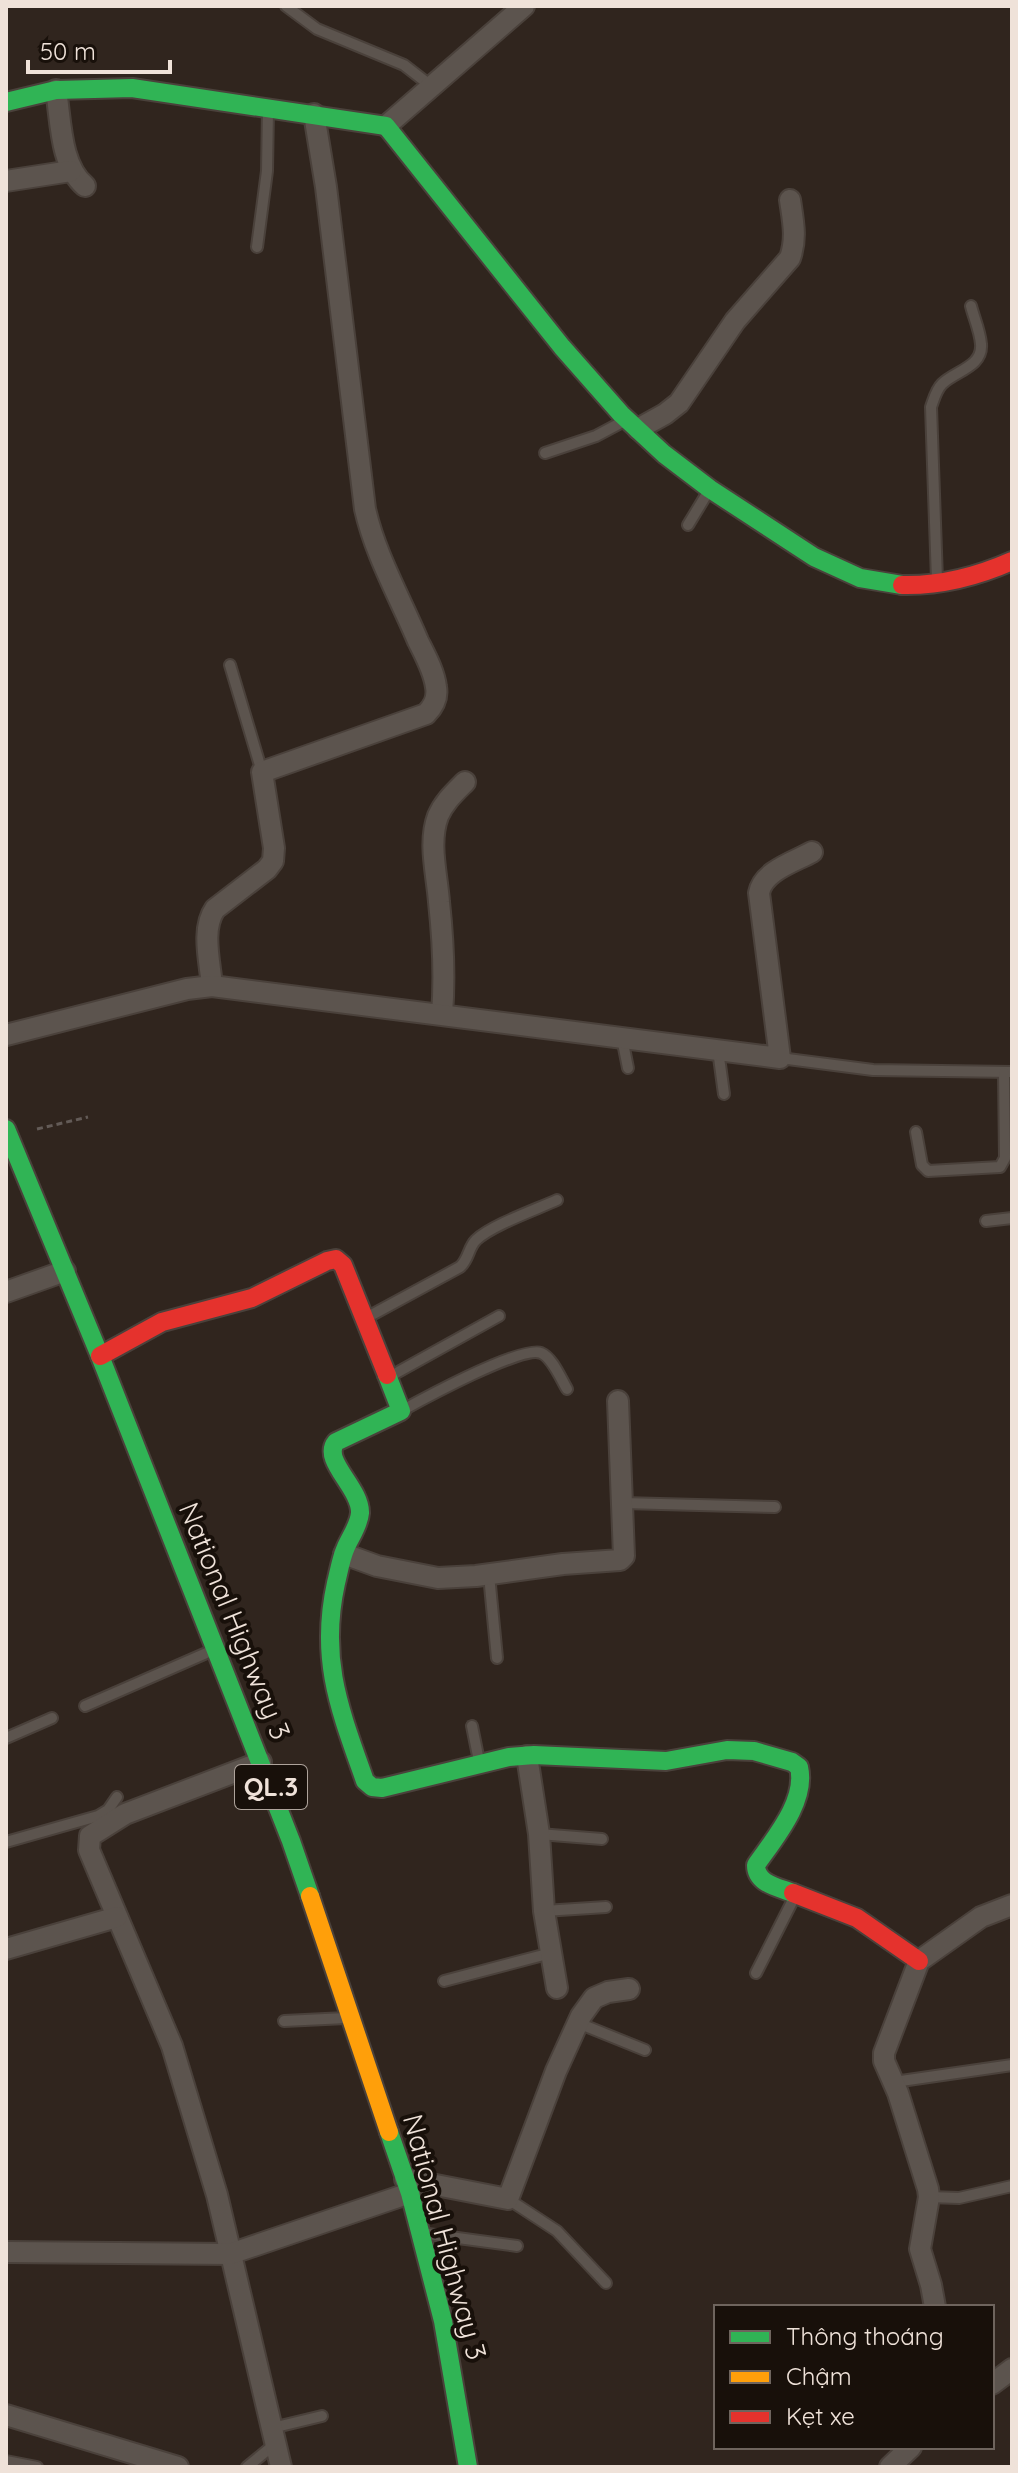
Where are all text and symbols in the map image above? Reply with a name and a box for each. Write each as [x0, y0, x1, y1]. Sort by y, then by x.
scale bar [28, 24, 170, 74]
text: 50 m [40, 36, 96, 66]
street label: National Highway 3 [172, 1497, 299, 1745]
road number: QL.3 [235, 1765, 307, 1809]
street label: National Highway 3 [396, 2110, 495, 2364]
legend [714, 2305, 994, 2449]
text: Thông thoáng [786, 2321, 944, 2351]
text: Chậm [786, 2361, 852, 2391]
text: Kẹt xe [786, 2401, 855, 2431]

